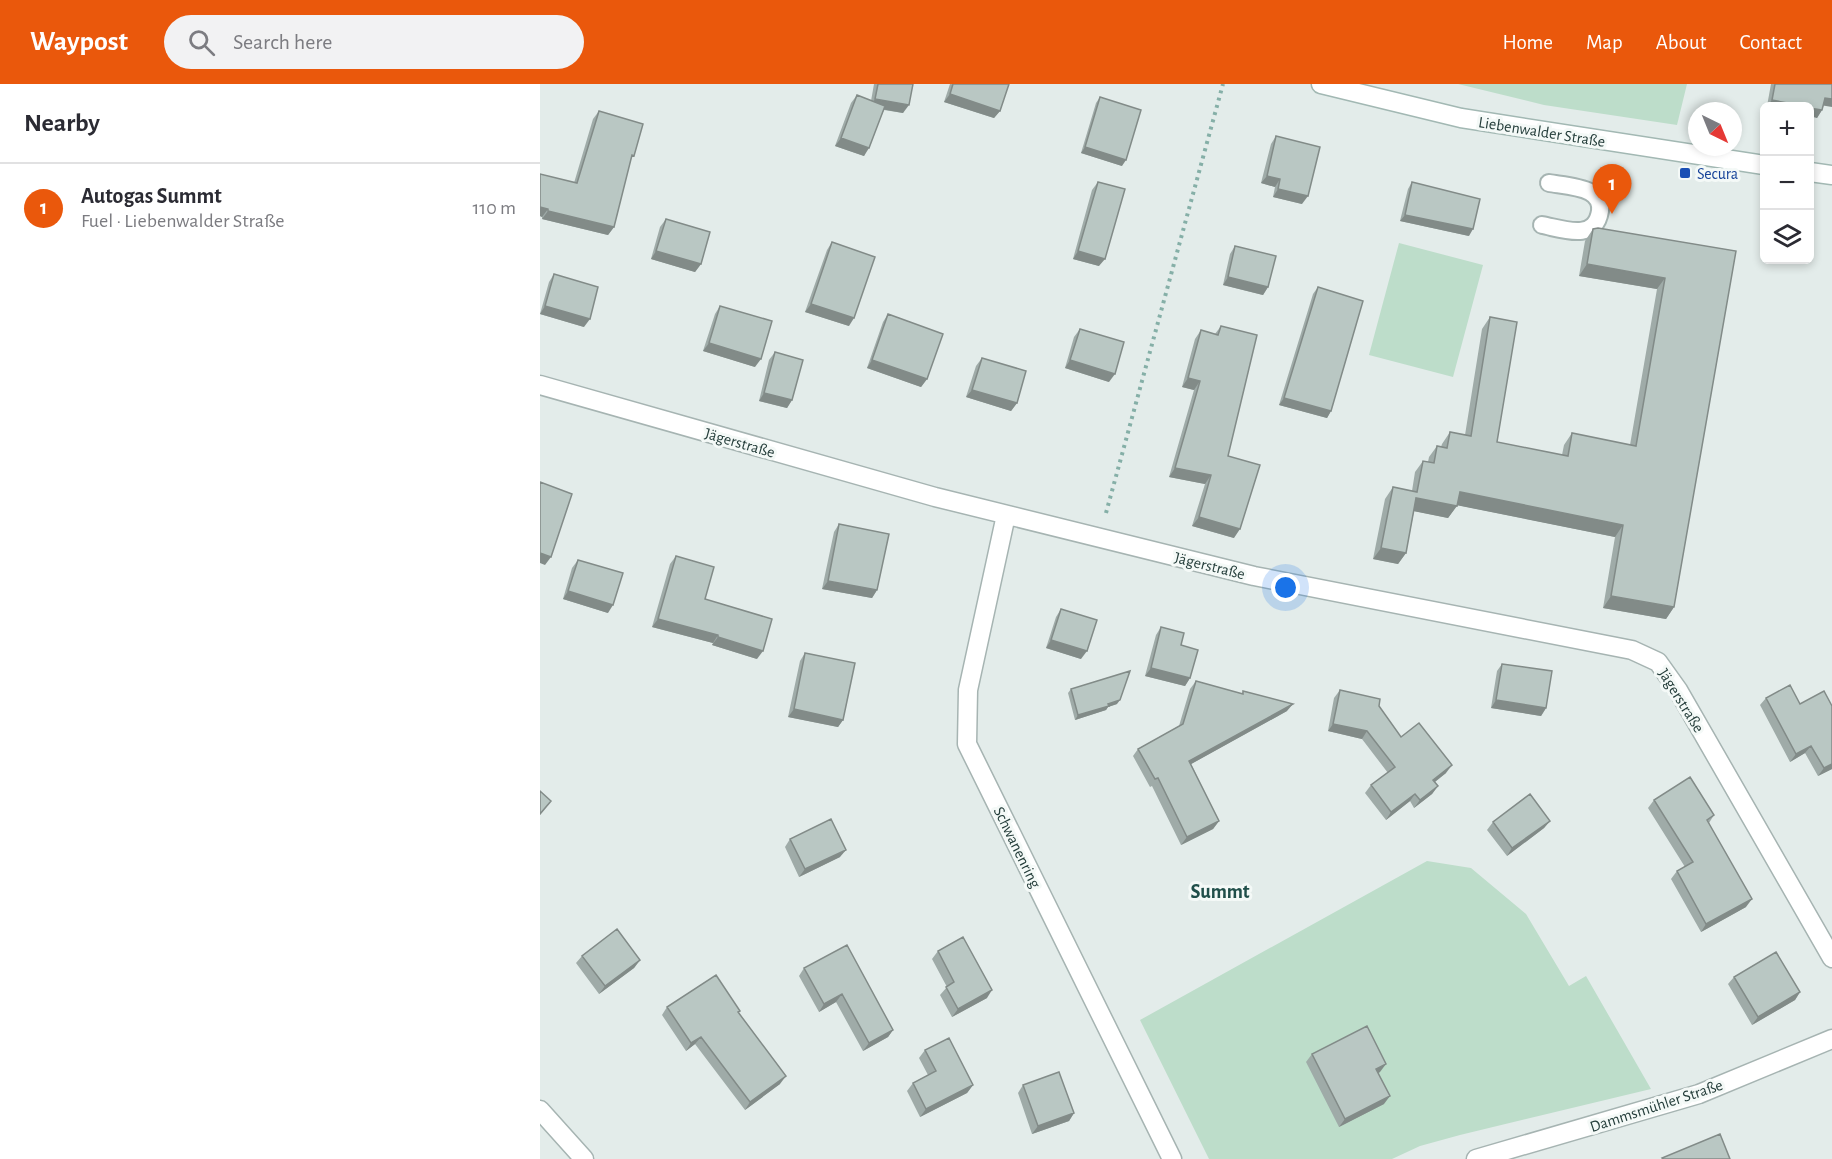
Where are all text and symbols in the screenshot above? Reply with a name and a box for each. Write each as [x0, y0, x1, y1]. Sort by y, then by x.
search box [164, 15, 584, 69]
icon: search [185, 26, 218, 59]
text: Waypost [30, 28, 128, 56]
text: Search here [233, 31, 333, 53]
text: Home [1502, 32, 1553, 53]
text: Map [1586, 32, 1623, 53]
text: About [1656, 32, 1706, 53]
text: Contact [1739, 32, 1802, 53]
north arrow [1688, 102, 1742, 156]
map controls [1760, 102, 1814, 264]
button: + [1760, 102, 1814, 156]
text: Nearby [24, 110, 100, 136]
street label: Liebenwalder Straße [1477, 114, 1606, 150]
button: − [1760, 156, 1814, 210]
pin: 1 [1592, 164, 1632, 214]
marker: Secura [1678, 166, 1692, 180]
place label: Secura [1697, 166, 1738, 182]
text: Autogas Summt [81, 185, 222, 207]
text: 1 [40, 198, 47, 218]
text: 110 m [472, 198, 516, 218]
button: layers [1760, 210, 1814, 264]
text: Fuel · Liebenwalder Straße [81, 211, 284, 231]
street label: Jägerstraße [703, 425, 777, 461]
street label: Jägerstraße [1173, 549, 1247, 582]
your location [1271, 573, 1300, 602]
street label: Jägerstraße [1655, 666, 1707, 735]
street label: Schwanenring [991, 804, 1044, 891]
district label: Summt [1190, 882, 1250, 902]
street label: Dammsmühler Straße [1588, 1077, 1725, 1135]

